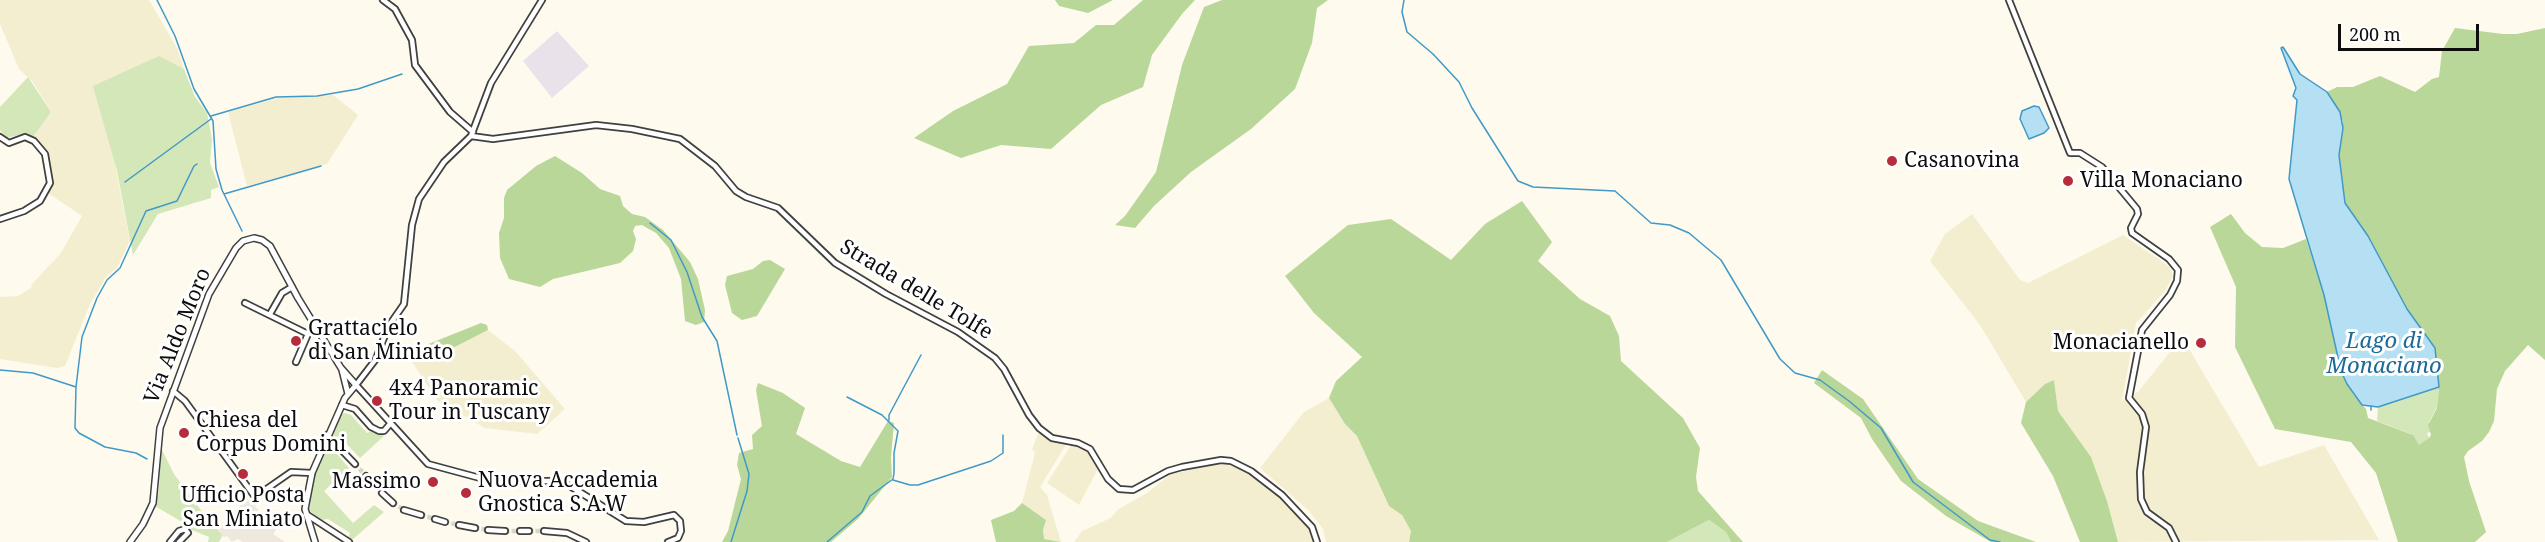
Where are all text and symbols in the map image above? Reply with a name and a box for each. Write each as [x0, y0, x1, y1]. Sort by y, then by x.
scale bar [2341, 12, 2482, 50]
text: 200 m [2349, 22, 2401, 46]
place label: Casanovina [1904, 148, 2020, 174]
marker: Casanovina [1885, 154, 1899, 168]
place label: Villa Monaciano [2080, 168, 2243, 194]
marker: Villa Monaciano [2061, 174, 2075, 188]
street label: Strada delle Tolfe [835, 235, 997, 345]
street label: Via Aldo Moro [139, 265, 217, 407]
place label: Grattacielo di San Miniato [308, 316, 453, 366]
water label: Lago di Monaciano [2326, 329, 2442, 380]
place label: Monacianello [2053, 330, 2189, 356]
marker: Grattacielo di San Miniato [289, 334, 303, 348]
marker: Monacianello [2194, 336, 2208, 350]
place label: 4x4 Panoramic Tour in Tuscany [389, 376, 550, 426]
marker: 4x4 Panoramic Tour in Tuscany [370, 394, 384, 408]
place label: Chiesa del Corpus Domini [196, 408, 346, 458]
marker: Chiesa del Corpus Domini [177, 426, 191, 440]
marker: Ufficio Posta San Miniato [236, 467, 250, 481]
place label: Nuova Accademia Gnostica S.A.W [478, 468, 658, 518]
place label: Massimo [332, 469, 421, 495]
marker: Massimo [426, 475, 440, 489]
place label: Ufficio Posta San Miniato [181, 483, 305, 533]
marker: Nuova Accademia Gnostica S.A.W [459, 486, 473, 500]

